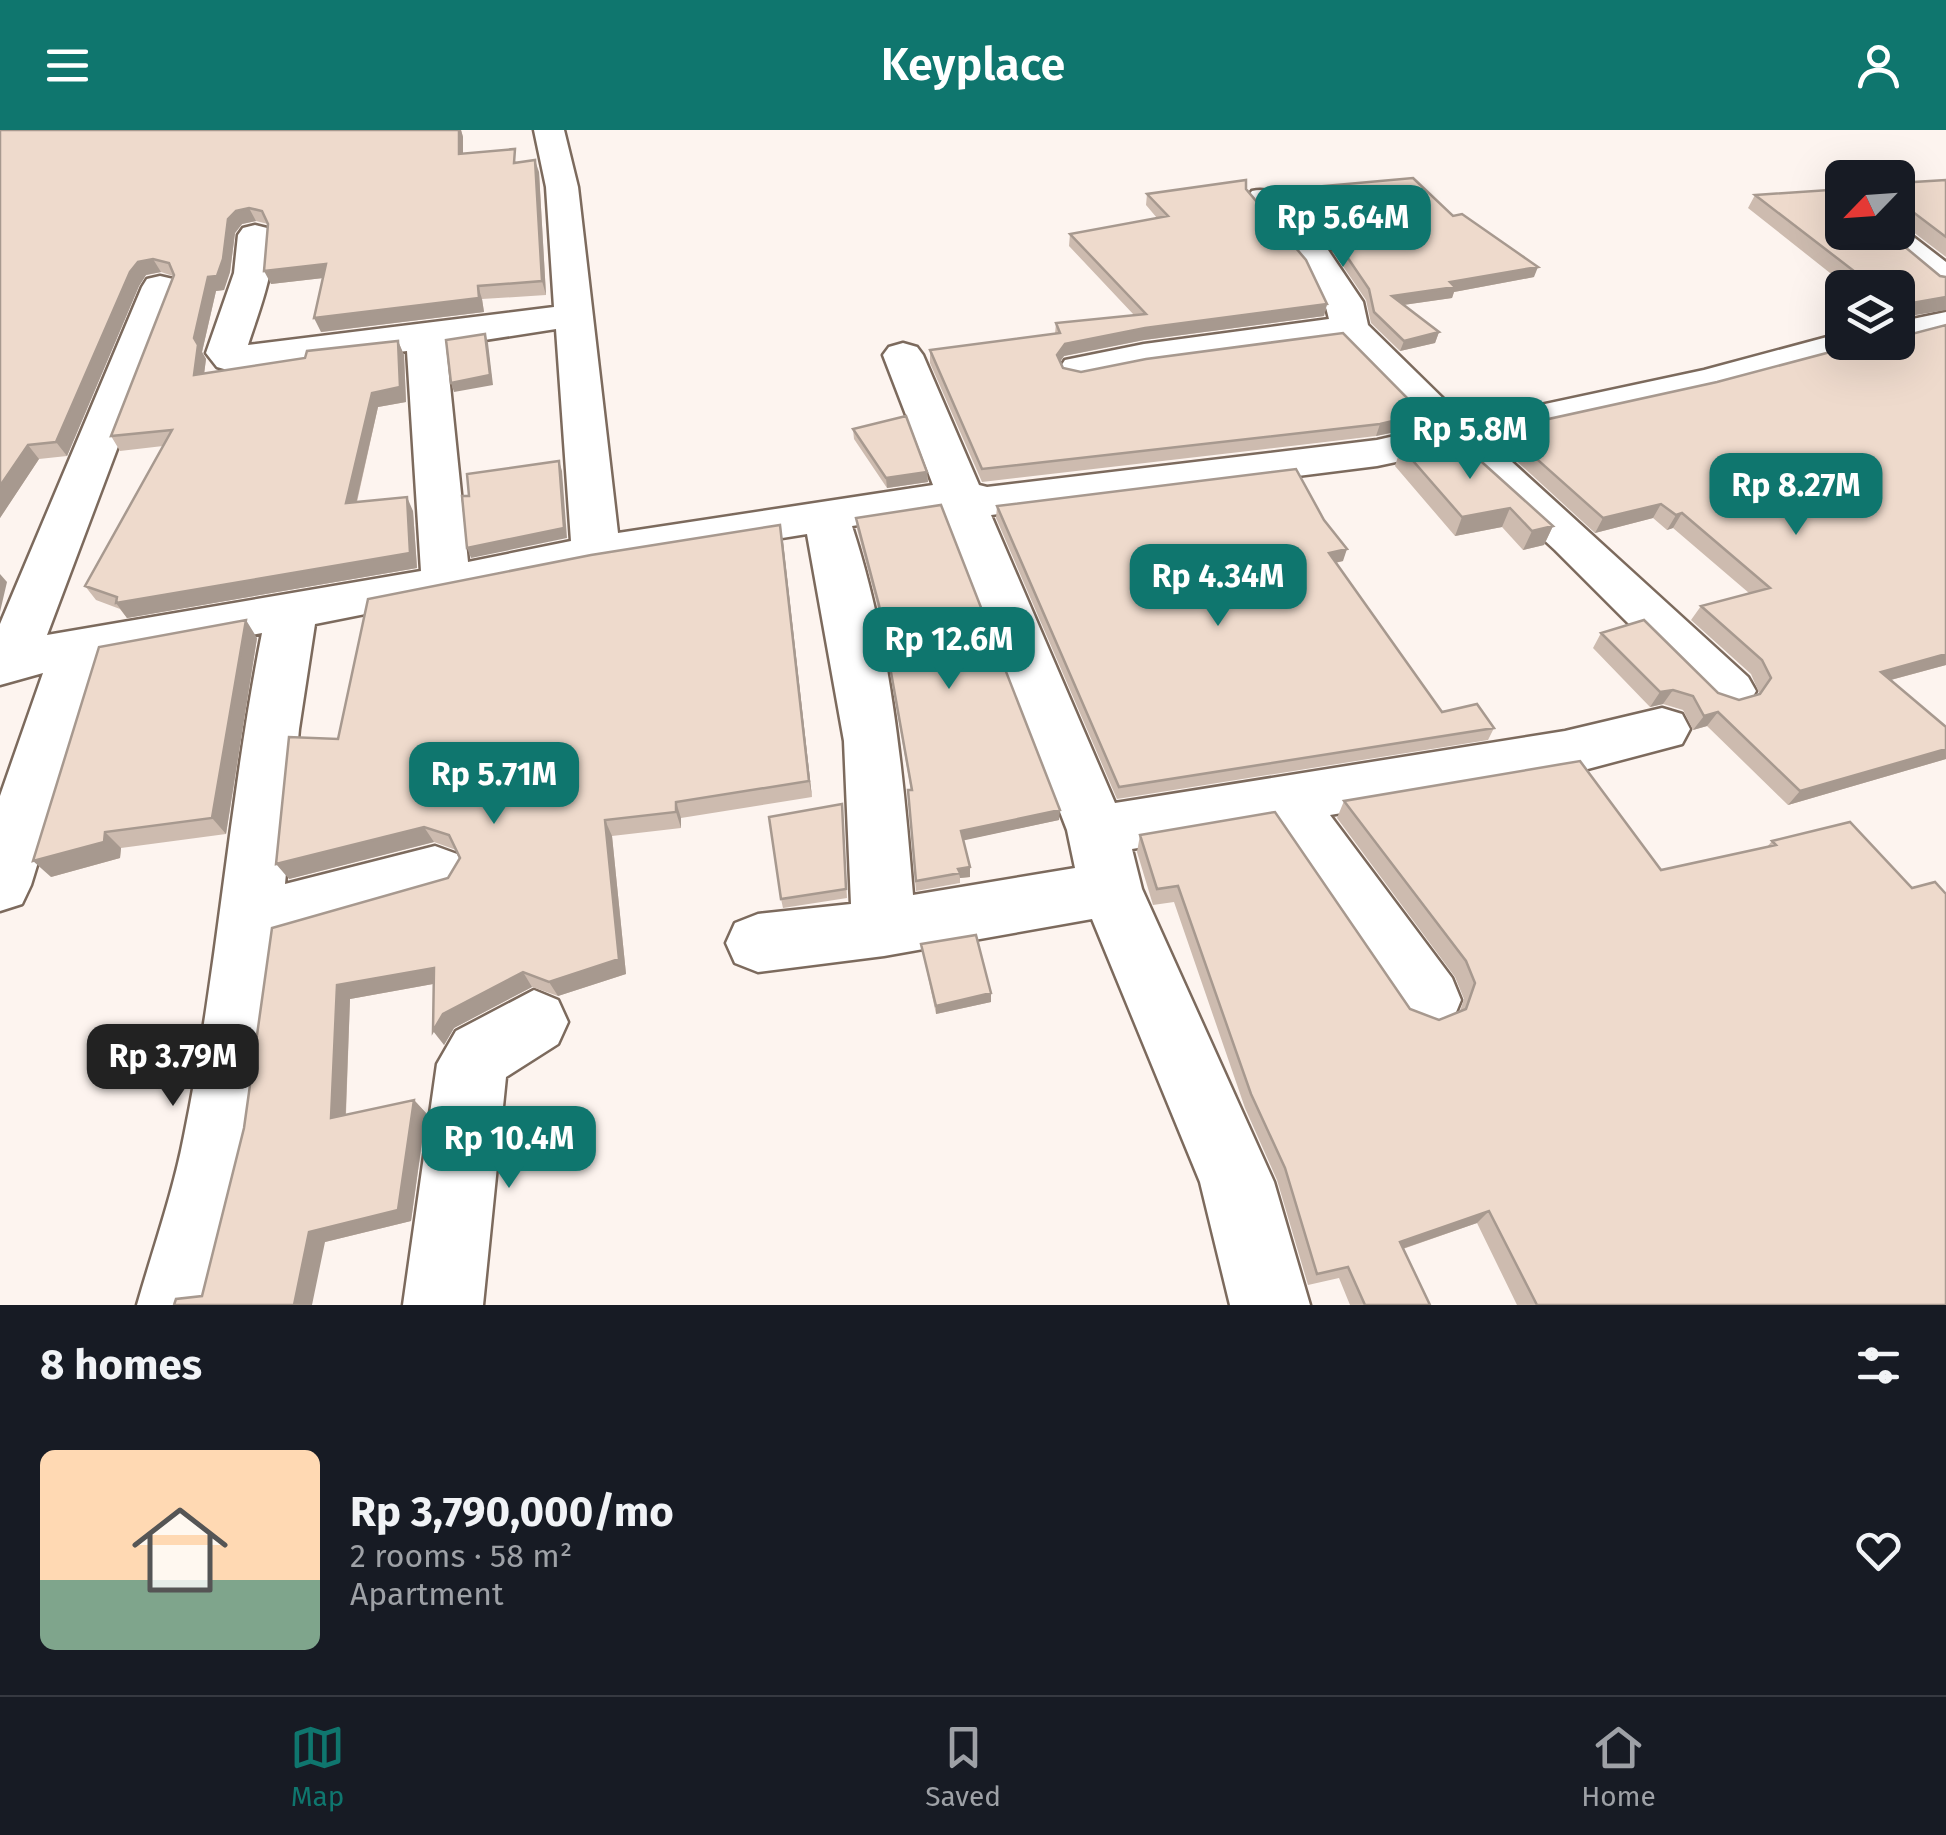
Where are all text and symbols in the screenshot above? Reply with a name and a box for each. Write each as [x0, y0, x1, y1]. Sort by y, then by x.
icon: menu [40, 38, 95, 93]
text: Keyplace [881, 38, 1065, 92]
icon: person [1851, 38, 1906, 93]
north arrow [1825, 160, 1915, 250]
map controls [1825, 160, 1915, 360]
pin: Rp 5.64M [1240, 185, 1446, 270]
text: Rp 5.64M [1277, 198, 1409, 236]
button: layers [1825, 270, 1915, 360]
pin: Rp 5.8M [1378, 397, 1562, 482]
text: Rp 5.8M [1412, 410, 1528, 448]
pin: Rp 8.27M [1693, 453, 1899, 538]
text: Rp 8.27M [1731, 466, 1861, 504]
pin: Rp 4.34M [1115, 544, 1321, 629]
text: Rp 4.34M [1152, 557, 1284, 595]
pin: Rp 12.6M [846, 607, 1052, 692]
text: Rp 12.6M [885, 620, 1013, 658]
pin: Rp 5.71M [391, 742, 597, 827]
text: Rp 5.71M [431, 755, 557, 793]
pin: Rp 3.79M [70, 1024, 276, 1109]
text: Rp 3.79M [109, 1037, 237, 1075]
pin: Rp 10.4M [406, 1106, 612, 1191]
text: Rp 10.4M [444, 1119, 574, 1157]
icon: filters [1851, 1338, 1906, 1393]
text: 8 homes [40, 1340, 202, 1390]
text: Rp 3,790,000/mo [350, 1487, 674, 1537]
icon: home [120, 1490, 240, 1610]
icon: heart [1851, 1523, 1906, 1578]
text: 2 rooms · 58 m² [350, 1537, 572, 1575]
text: Apartment [350, 1575, 504, 1613]
tab: Map [290, 1720, 345, 1813]
tab: Saved [925, 1720, 1001, 1813]
tab: Home [1581, 1720, 1656, 1813]

